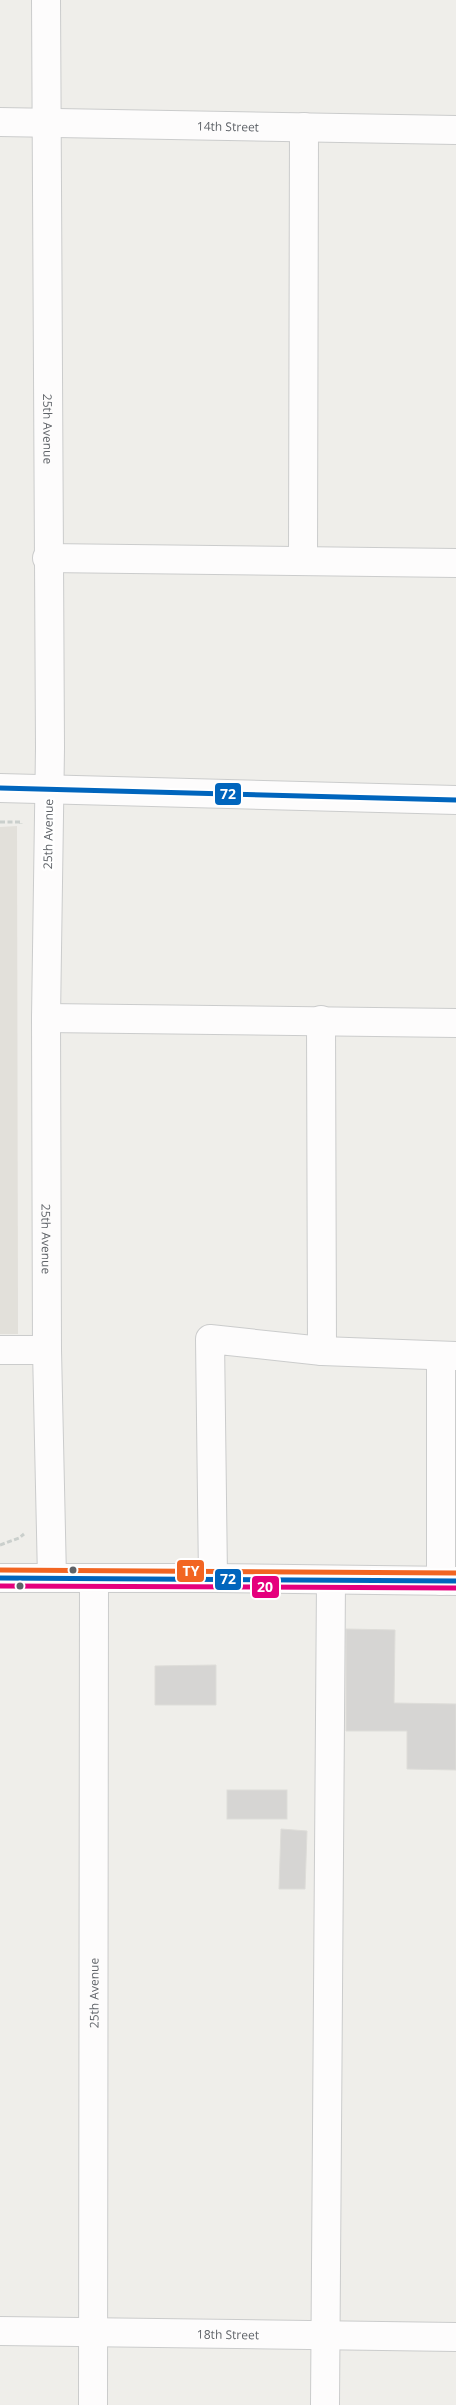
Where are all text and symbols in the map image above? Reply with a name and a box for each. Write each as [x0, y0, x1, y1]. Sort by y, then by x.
street label: 14th Street [197, 117, 259, 135]
street label: 25th Avenue [40, 394, 57, 464]
line badge: 72 [214, 782, 242, 806]
text: 72 [220, 784, 236, 803]
street label: 25th Avenue [39, 798, 57, 869]
street label: 25th Avenue [38, 1204, 55, 1274]
line badge: TY [176, 1559, 205, 1583]
text: TY [183, 1561, 200, 1580]
unlabelled marker [68, 1565, 78, 1575]
line badge: 72 [214, 1568, 242, 1591]
text: 72 [220, 1569, 236, 1588]
line badge: 20 [251, 1575, 280, 1599]
text: 20 [257, 1577, 273, 1596]
unlabelled marker [15, 1581, 25, 1591]
street label: 25th Avenue [85, 1958, 102, 2028]
street label: 18th Street [197, 2325, 259, 2343]

